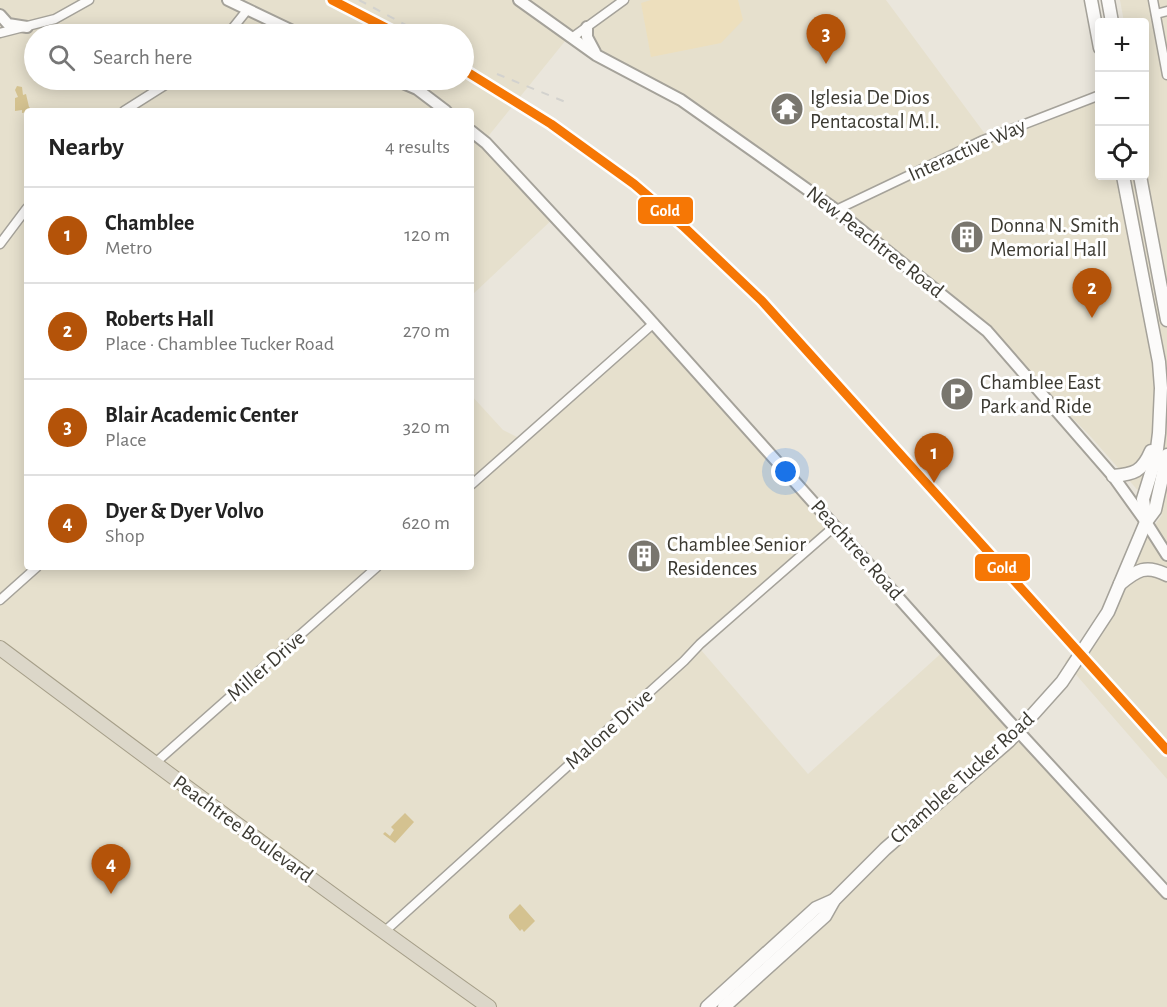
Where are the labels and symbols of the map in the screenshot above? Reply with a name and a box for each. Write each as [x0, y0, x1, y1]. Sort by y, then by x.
pin: 3 [806, 14, 846, 64]
place label: Iglesia De Dios Pentacostal M.I. [810, 87, 939, 132]
temple icon: Iglesia De Dios Pentacostal M.I. [769, 91, 805, 127]
street label: Interactive Way [905, 115, 1029, 185]
street label: New Peachtree Road [802, 182, 948, 302]
line badge: Gold [637, 196, 694, 225]
text: Gold [650, 203, 681, 219]
place label: Donna N. Smith Memorial Hall [990, 215, 1120, 260]
building icon: Donna N. Smith Memorial Hall [949, 219, 985, 255]
pin: 2 [1072, 268, 1112, 318]
place label: Chamblee East Park and Ride [980, 372, 1101, 417]
parking icon: Chamblee East Park and Ride [939, 376, 975, 412]
pin: 1 [914, 434, 954, 483]
your location [771, 457, 800, 486]
street label: Peachtree Road [807, 496, 907, 604]
place label: Chamblee Senior Residences [667, 534, 806, 579]
building icon: Chamblee Senior Residences [626, 538, 662, 574]
line badge: Gold [974, 553, 1031, 582]
text: Gold [987, 560, 1018, 576]
street label: Miller Drive [223, 627, 309, 705]
street label: Malone Drive [561, 685, 657, 773]
street label: Chamblee Tucker Road [886, 708, 1038, 848]
street label: Peachtree Boulevard [169, 771, 317, 887]
pin: 4 [92, 844, 130, 894]

